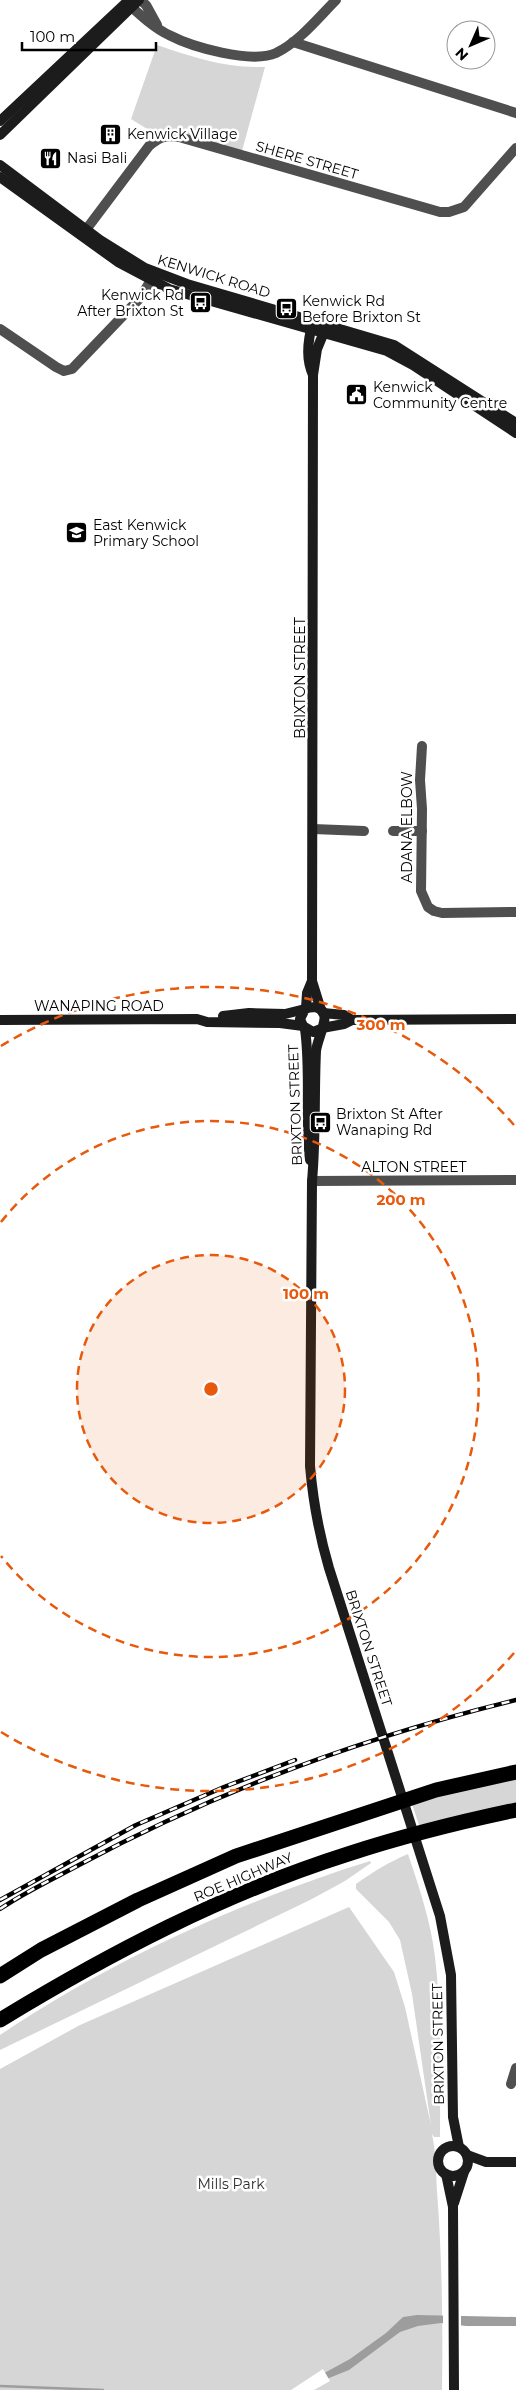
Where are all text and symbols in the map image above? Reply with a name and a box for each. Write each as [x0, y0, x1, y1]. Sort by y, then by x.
scale bar [22, 20, 156, 52]
north arrow [446, 20, 496, 70]
text: 100 m [30, 27, 75, 46]
text: N [451, 44, 472, 65]
building icon: Kenwick Village [99, 122, 123, 146]
place label: Kenwick Village [127, 125, 237, 143]
street label: SHERE STREET [254, 137, 360, 183]
restaurant icon: Nasi Bali [39, 146, 63, 170]
place label: Nasi Bali [67, 149, 127, 167]
street label: KENWICK ROAD [155, 250, 273, 302]
place label: Kenwick Rd After Brixton St [77, 286, 184, 320]
bus stop icon: Kenwick Rd After Brixton St [188, 291, 212, 315]
place label: Kenwick Rd Before Brixton St [302, 292, 421, 326]
bus stop icon: Kenwick Rd Before Brixton St [274, 297, 298, 321]
place label: Kenwick Community Centre [373, 378, 507, 412]
public building icon: Kenwick Community Centre [345, 383, 369, 407]
place label: East Kenwick Primary School [93, 516, 199, 550]
school or university icon: East Kenwick Primary School [65, 521, 89, 545]
street label: BRIXTON STREET [291, 617, 309, 739]
street label: ADANA ELBOW [398, 771, 416, 883]
street label: WANAPING ROAD [34, 997, 164, 1015]
text: 300 m [355, 1015, 406, 1034]
street label: BRIXTON STREET [284, 1044, 306, 1166]
place label: Brixton St After Wanaping Rd [336, 1105, 443, 1139]
bus stop icon: Brixton St After Wanaping Rd [308, 1110, 332, 1134]
street label: ALTON STREET [361, 1158, 467, 1176]
text: 200 m [376, 1190, 426, 1209]
text: 100 m [283, 1284, 329, 1303]
centre of rings [202, 1380, 220, 1398]
street label: BRIXTON STREET [342, 1587, 396, 1709]
street label: ROE HIGHWAY [191, 1848, 295, 1906]
street label: BRIXTON STREET [428, 1983, 448, 2105]
park label: Mills Park [197, 2175, 265, 2193]

